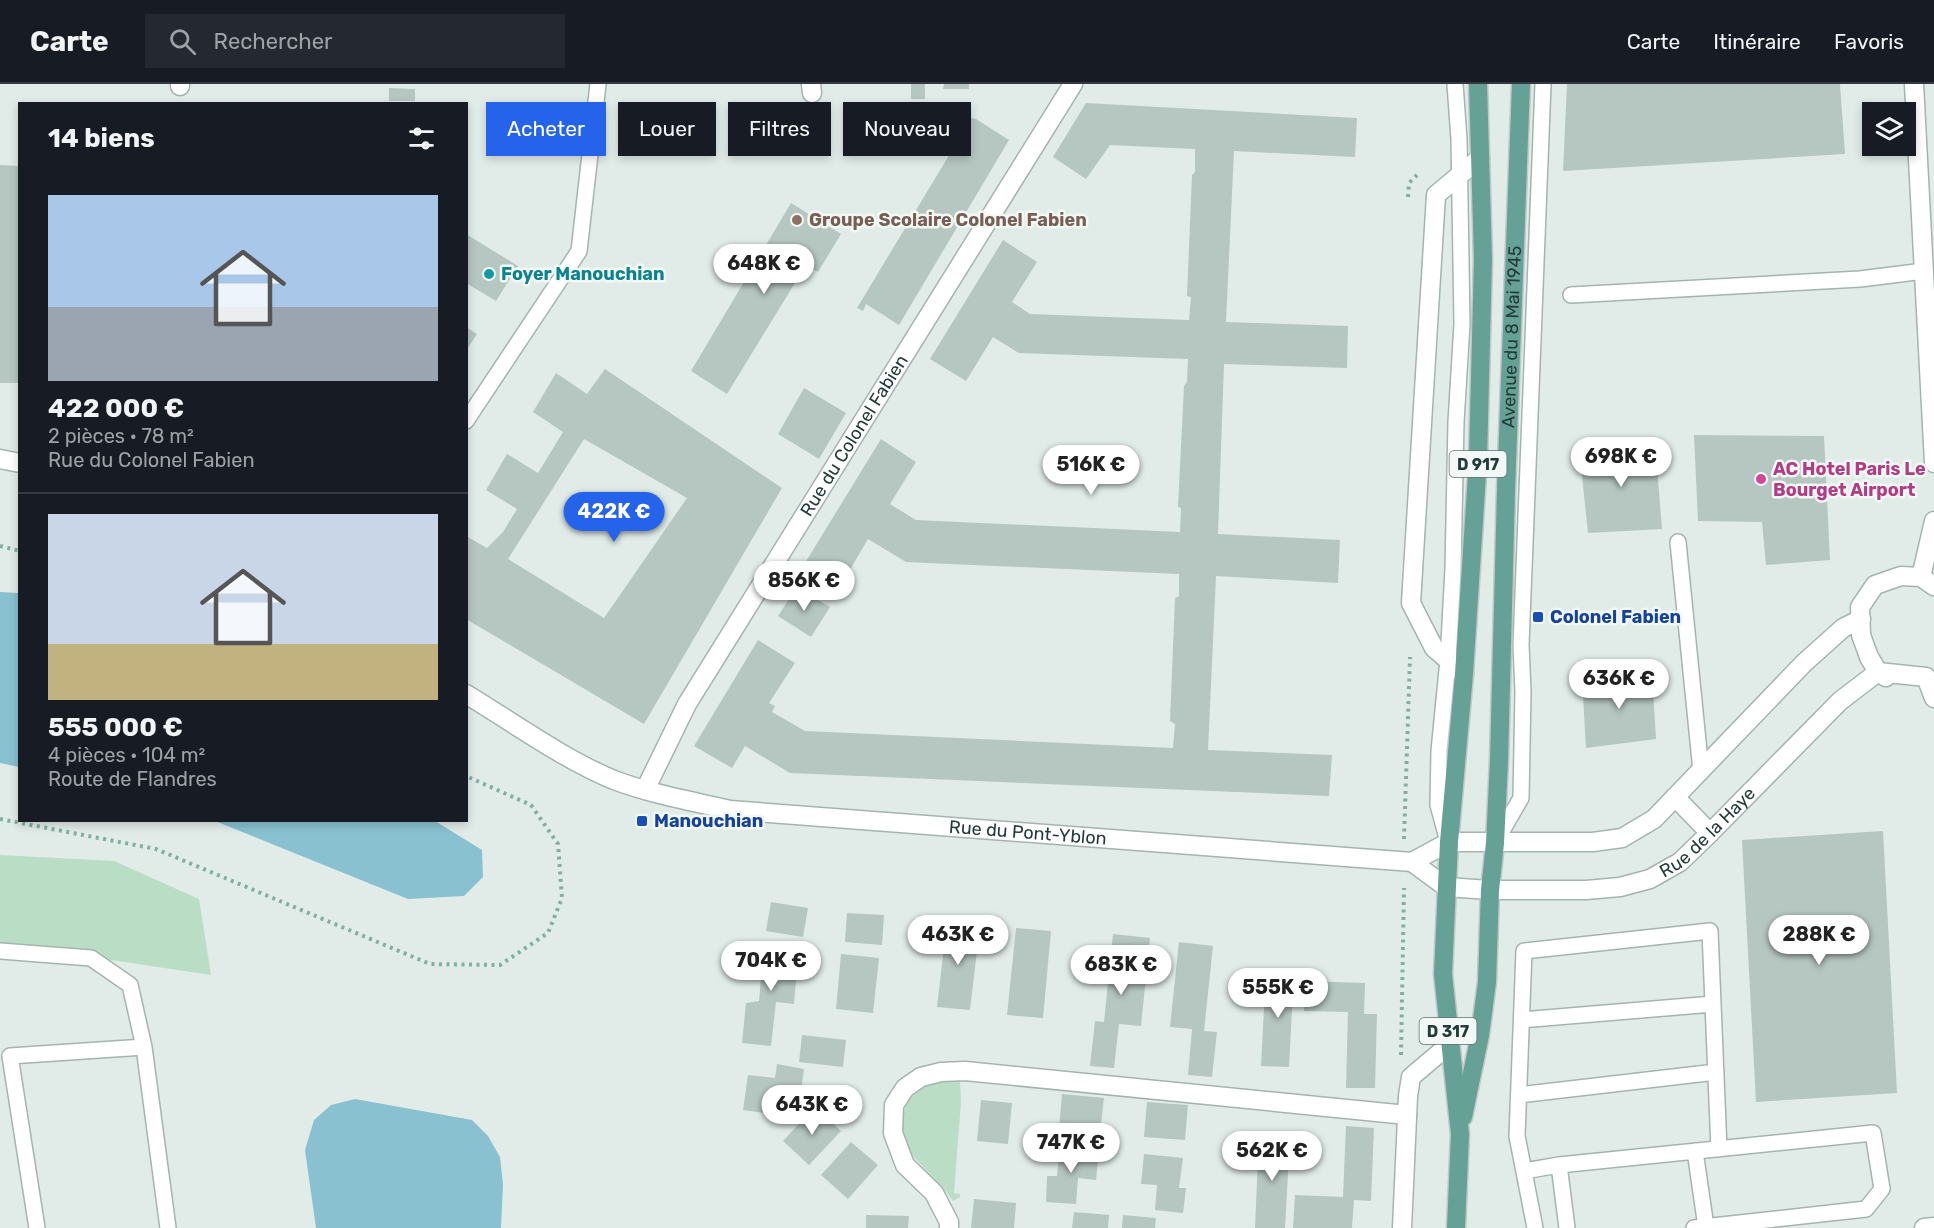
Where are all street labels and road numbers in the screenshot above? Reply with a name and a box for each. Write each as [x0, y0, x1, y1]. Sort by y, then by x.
street label: Avenue du 8 Mai 1945 [1497, 245, 1526, 428]
street label: Rue du Colonel Fabien [796, 351, 913, 520]
road number: D 917 [1450, 451, 1506, 477]
street label: Rue de la Haye [1656, 783, 1760, 882]
street label: Rue du Pont-Yblon [948, 816, 1107, 850]
road number: D 317 [1420, 1018, 1476, 1044]

